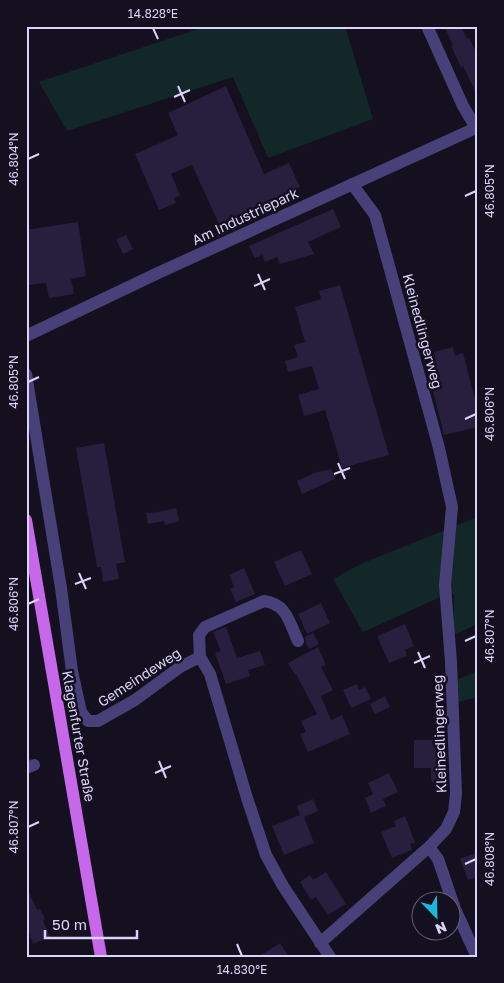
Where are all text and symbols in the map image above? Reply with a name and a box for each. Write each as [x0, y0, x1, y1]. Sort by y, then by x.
text: 14.828°E [128, 6, 178, 21]
text: 46.804°N [6, 132, 21, 186]
text: 46.805°N [482, 164, 497, 218]
street label: Am Industriepark [189, 184, 301, 248]
street label: Kleinedlingerweg [399, 272, 447, 390]
text: 46.805°N [6, 355, 21, 409]
text: 46.806°N [482, 387, 497, 441]
text: 46.806°N [6, 577, 21, 631]
text: 46.807°N [482, 609, 497, 663]
street label: Gemeindeweg [94, 644, 184, 710]
street label: Klagenfurter Straße [59, 669, 99, 803]
street label: Kleinedlingerweg [428, 675, 450, 793]
text: 46.807°N [6, 800, 21, 854]
text: 46.808°N [482, 832, 497, 886]
north arrow [412, 890, 462, 940]
scale bar [45, 908, 138, 940]
text: 50 m [52, 915, 87, 933]
text: N [433, 919, 449, 938]
text: 14.830°E [217, 962, 267, 977]

